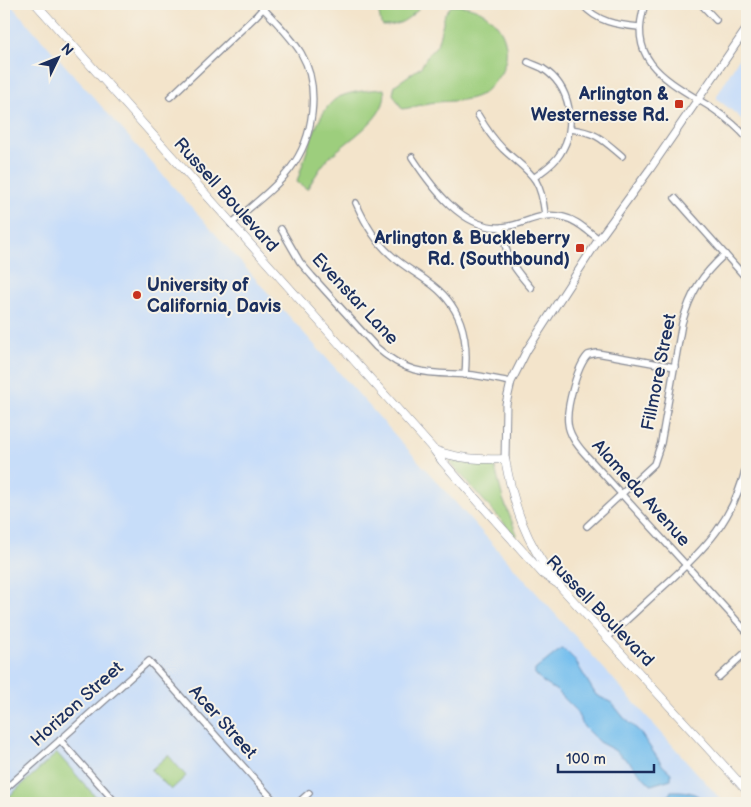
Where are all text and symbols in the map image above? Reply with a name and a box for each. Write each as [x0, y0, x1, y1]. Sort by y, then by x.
north arrow [32, 32, 82, 82]
text: N [57, 40, 77, 59]
place label: Arlington & Westernesse Rd. [531, 84, 669, 126]
marker: Arlington & Westernesse Rd. [673, 98, 685, 110]
street label: Russell Boulevard [169, 134, 283, 256]
place label: Arlington & Buckleberry Rd. (Southbound) [373, 228, 571, 270]
marker: Arlington & Buckleberry Rd. (Southbound) [574, 242, 586, 254]
street label: Evenstar Lane [307, 249, 403, 349]
place label: University of California, Davis [147, 275, 281, 317]
marker: University of California, Davis [131, 289, 143, 301]
street label: Fillmore Street [637, 311, 681, 432]
street label: Alameda Avenue [588, 435, 695, 551]
street label: Russell Boulevard [542, 551, 658, 671]
street label: Horizon Street [27, 657, 128, 751]
street label: Acer Street [185, 681, 262, 763]
scale bar [558, 742, 655, 774]
text: 100 m [566, 750, 606, 769]

